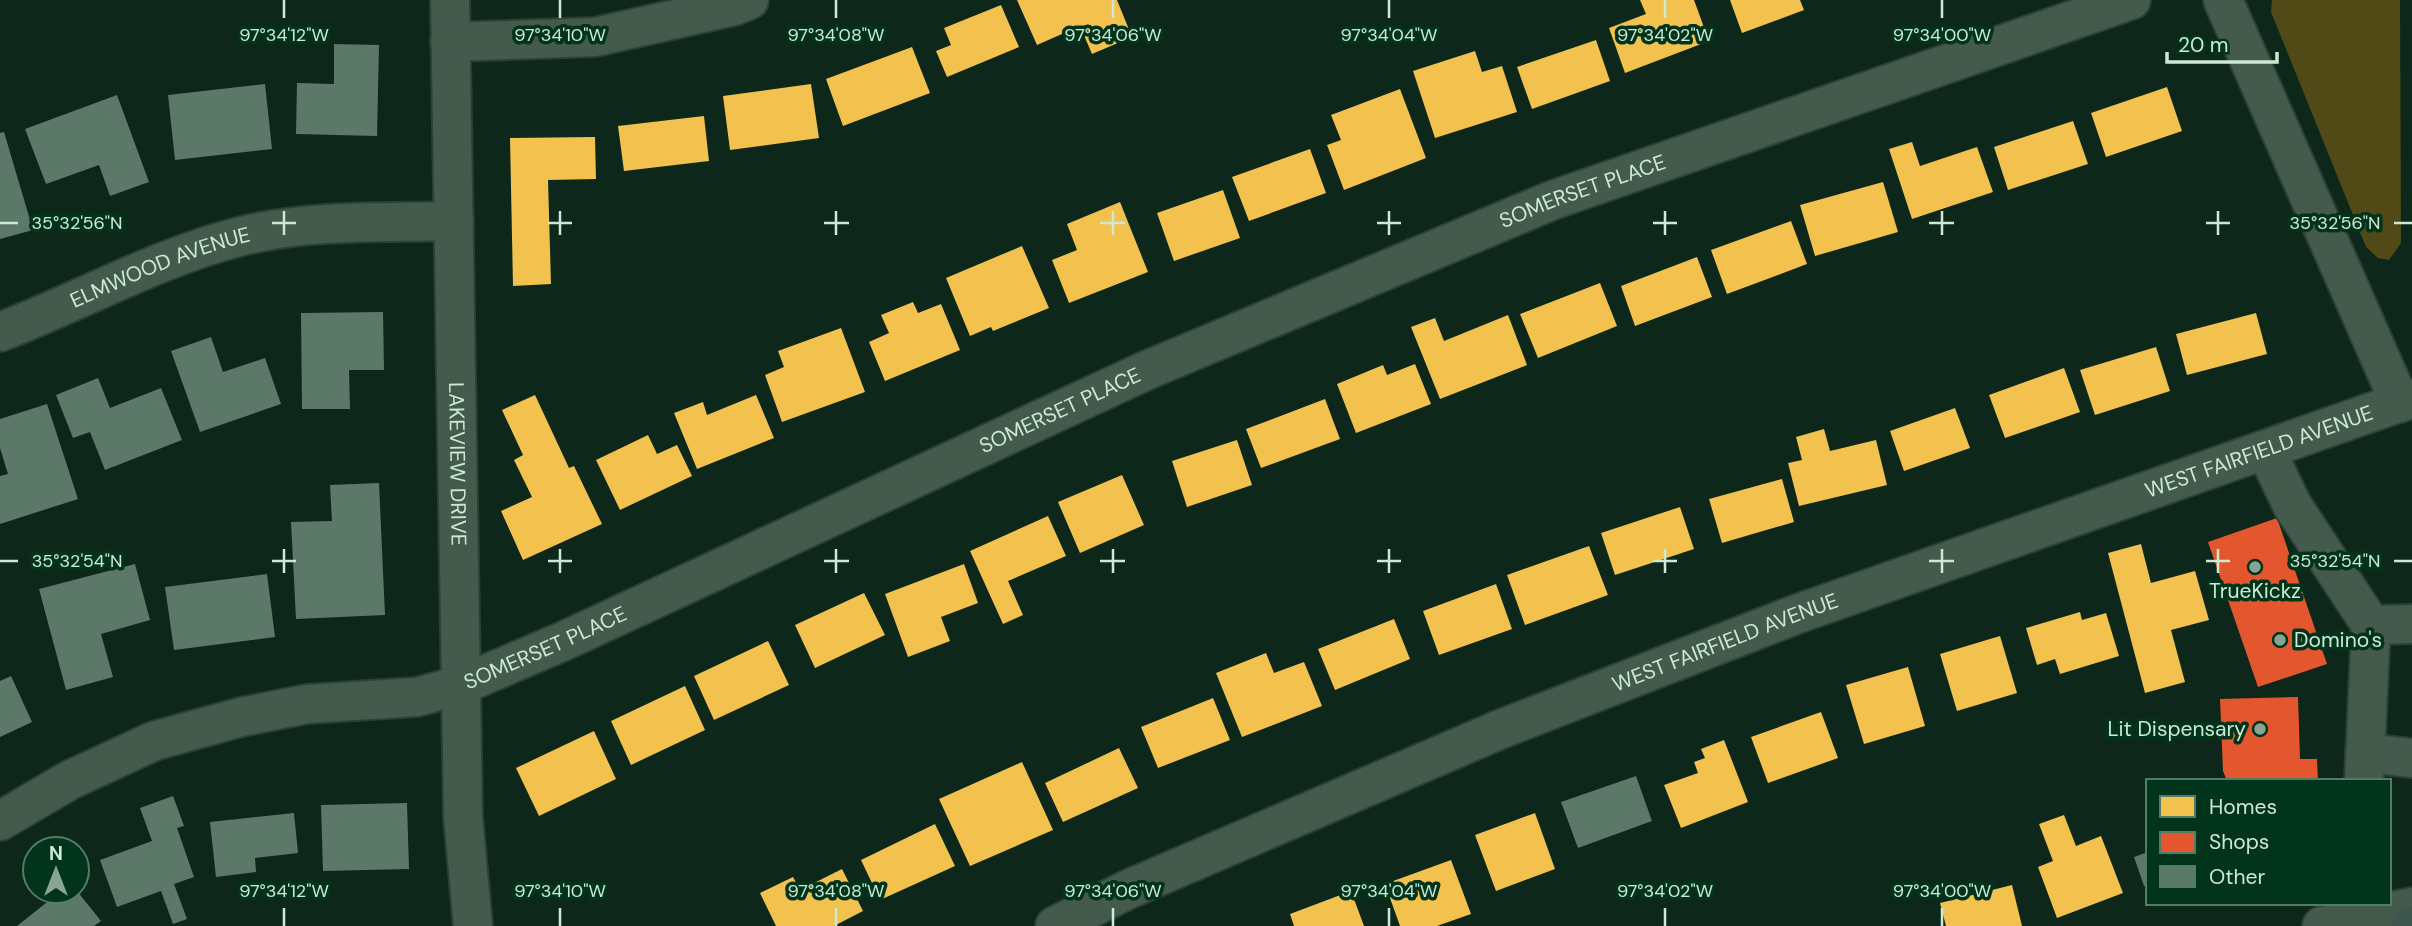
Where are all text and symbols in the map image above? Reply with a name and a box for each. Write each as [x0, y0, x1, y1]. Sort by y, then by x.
scale bar [2167, 21, 2277, 65]
text: 97°34'12"W [239, 23, 329, 47]
text: 97°34'10"W [514, 23, 606, 47]
text: 97°34'08"W [788, 23, 884, 47]
text: 97°34'06"W [1064, 23, 1162, 47]
text: 97°34'04"W [1341, 23, 1437, 47]
text: 97°34'02"W [1617, 23, 1713, 47]
text: 97°34'00"W [1893, 23, 1991, 47]
text: 20 m [2178, 31, 2229, 59]
street label: SOMERSET PLACE [1495, 148, 1670, 235]
text: 35°32'56"N [31, 211, 123, 235]
text: 35°32'56"N [2289, 211, 2381, 235]
street label: ELMWOOD AVENUE [66, 221, 253, 315]
street label: SOMERSET PLACE [975, 361, 1145, 460]
street label: LAKEVIEW DRIVE [442, 382, 473, 546]
street label: WEST FAIRFIELD AVENUE [2141, 399, 2377, 505]
text: 35°32'54"N [32, 549, 122, 573]
text: 35°32'54"N [2290, 549, 2380, 573]
marker: TrueKickz [2247, 559, 2263, 575]
place label: TrueKickz [2209, 577, 2301, 605]
street label: WEST FAIRFIELD AVENUE [1608, 587, 1842, 698]
street label: SOMERSET PLACE [459, 600, 631, 696]
place label: Domino's [2294, 626, 2382, 654]
marker: Domino's [2272, 632, 2288, 648]
place label: Lit Dispensary [2108, 715, 2246, 743]
marker: Lit Dispensary [2252, 721, 2268, 737]
legend [2146, 779, 2391, 905]
text: Homes [2209, 793, 2277, 821]
text: Shops [2209, 828, 2269, 856]
north arrow [21, 835, 91, 905]
text: N [49, 841, 63, 866]
text: Other [2209, 863, 2265, 891]
text: 97°34'12"W [239, 879, 329, 903]
text: 97°34'10"W [514, 879, 606, 903]
text: 97°34'08"W [788, 879, 884, 903]
text: 97°34'06"W [1064, 879, 1162, 903]
text: 97°34'04"W [1341, 879, 1437, 903]
text: 97°34'02"W [1617, 879, 1713, 903]
text: 97°34'00"W [1893, 879, 1991, 903]

